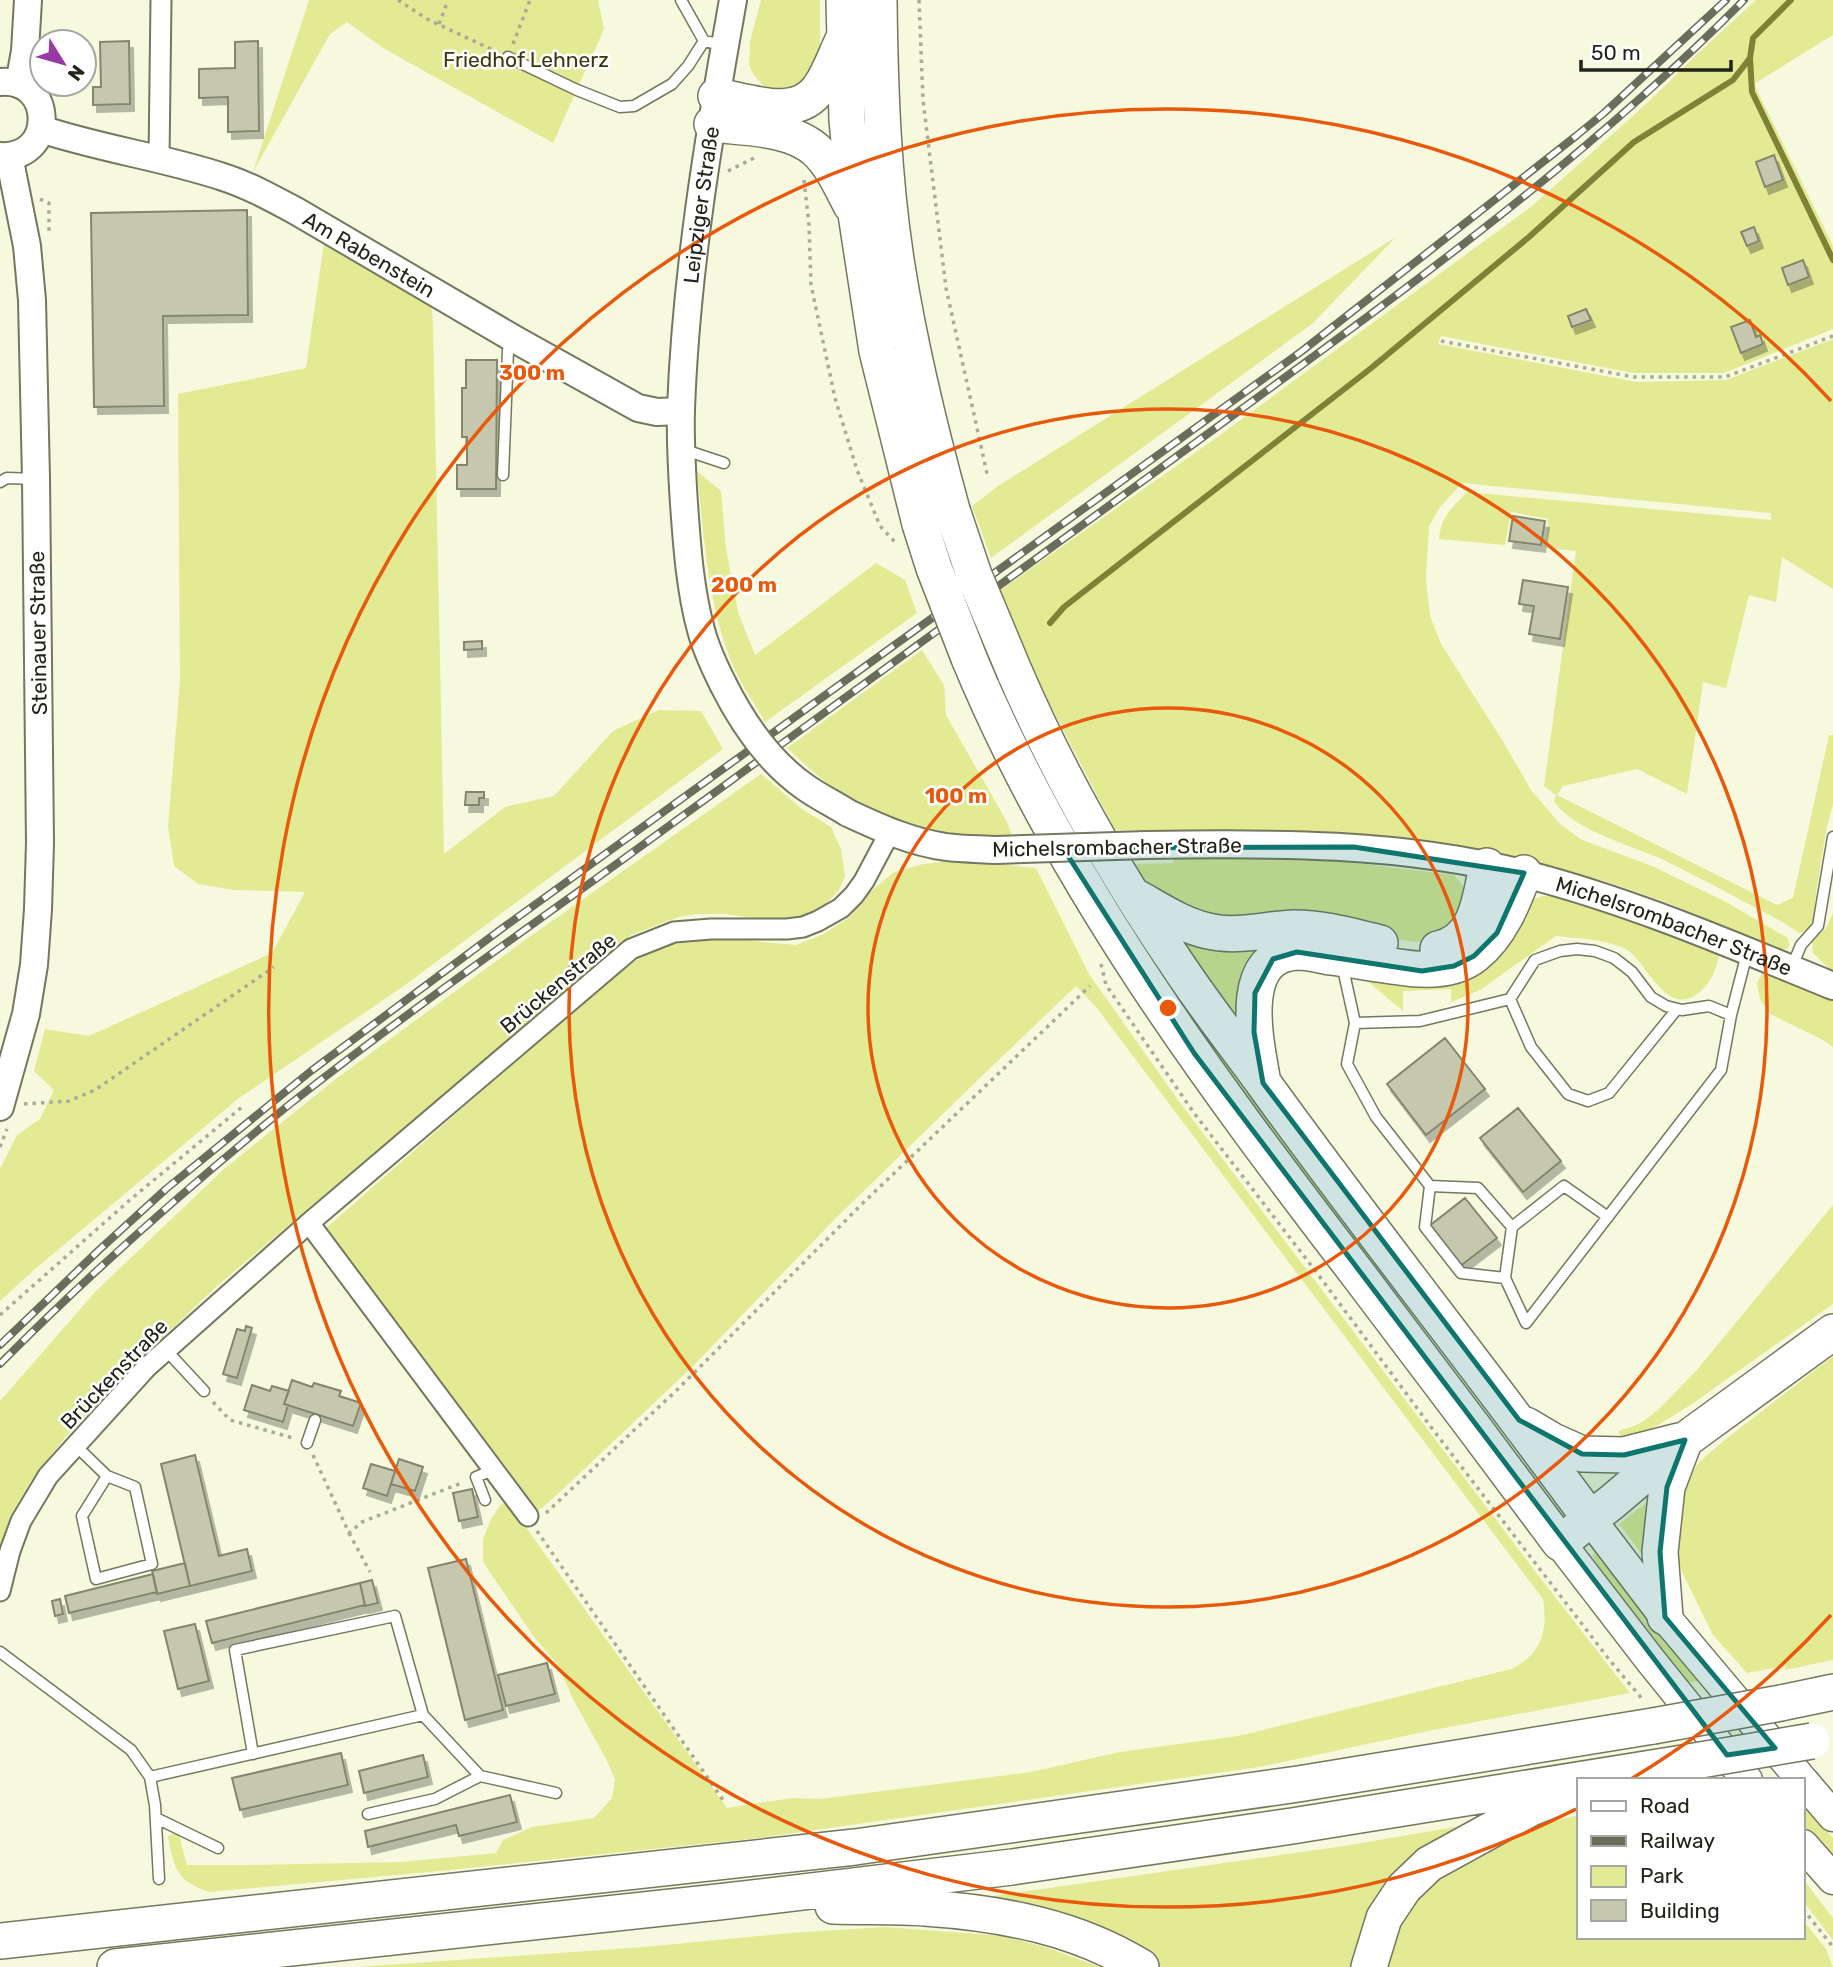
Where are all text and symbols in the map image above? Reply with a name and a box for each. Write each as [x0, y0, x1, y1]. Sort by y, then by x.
north arrow [28, 28, 98, 98]
scale bar [1581, 28, 1731, 72]
text: 50 m [1591, 40, 1641, 65]
park label: Friedhof Lehnerz [443, 47, 609, 72]
text: N [63, 61, 89, 85]
street label: Leipziger Straße [678, 124, 724, 285]
street label: Am Rabenstein [299, 206, 440, 302]
text: 300 m [499, 360, 565, 385]
street label: Steinauer Straße [24, 551, 52, 715]
text: 200 m [711, 572, 777, 597]
text: 100 m [925, 783, 987, 808]
street label: Michelsrombacher Straße [992, 832, 1242, 862]
street label: Michelsrombacher Straße [1553, 871, 1796, 980]
street label: Brückenstraße [495, 927, 621, 1039]
centre of rings [1156, 996, 1180, 1020]
street label: Brückenstraße [55, 1314, 173, 1434]
legend [1577, 1778, 1805, 1939]
text: Road [1640, 1793, 1690, 1818]
text: Railway [1640, 1828, 1715, 1853]
text: Park [1640, 1863, 1684, 1888]
text: Building [1640, 1898, 1720, 1923]

